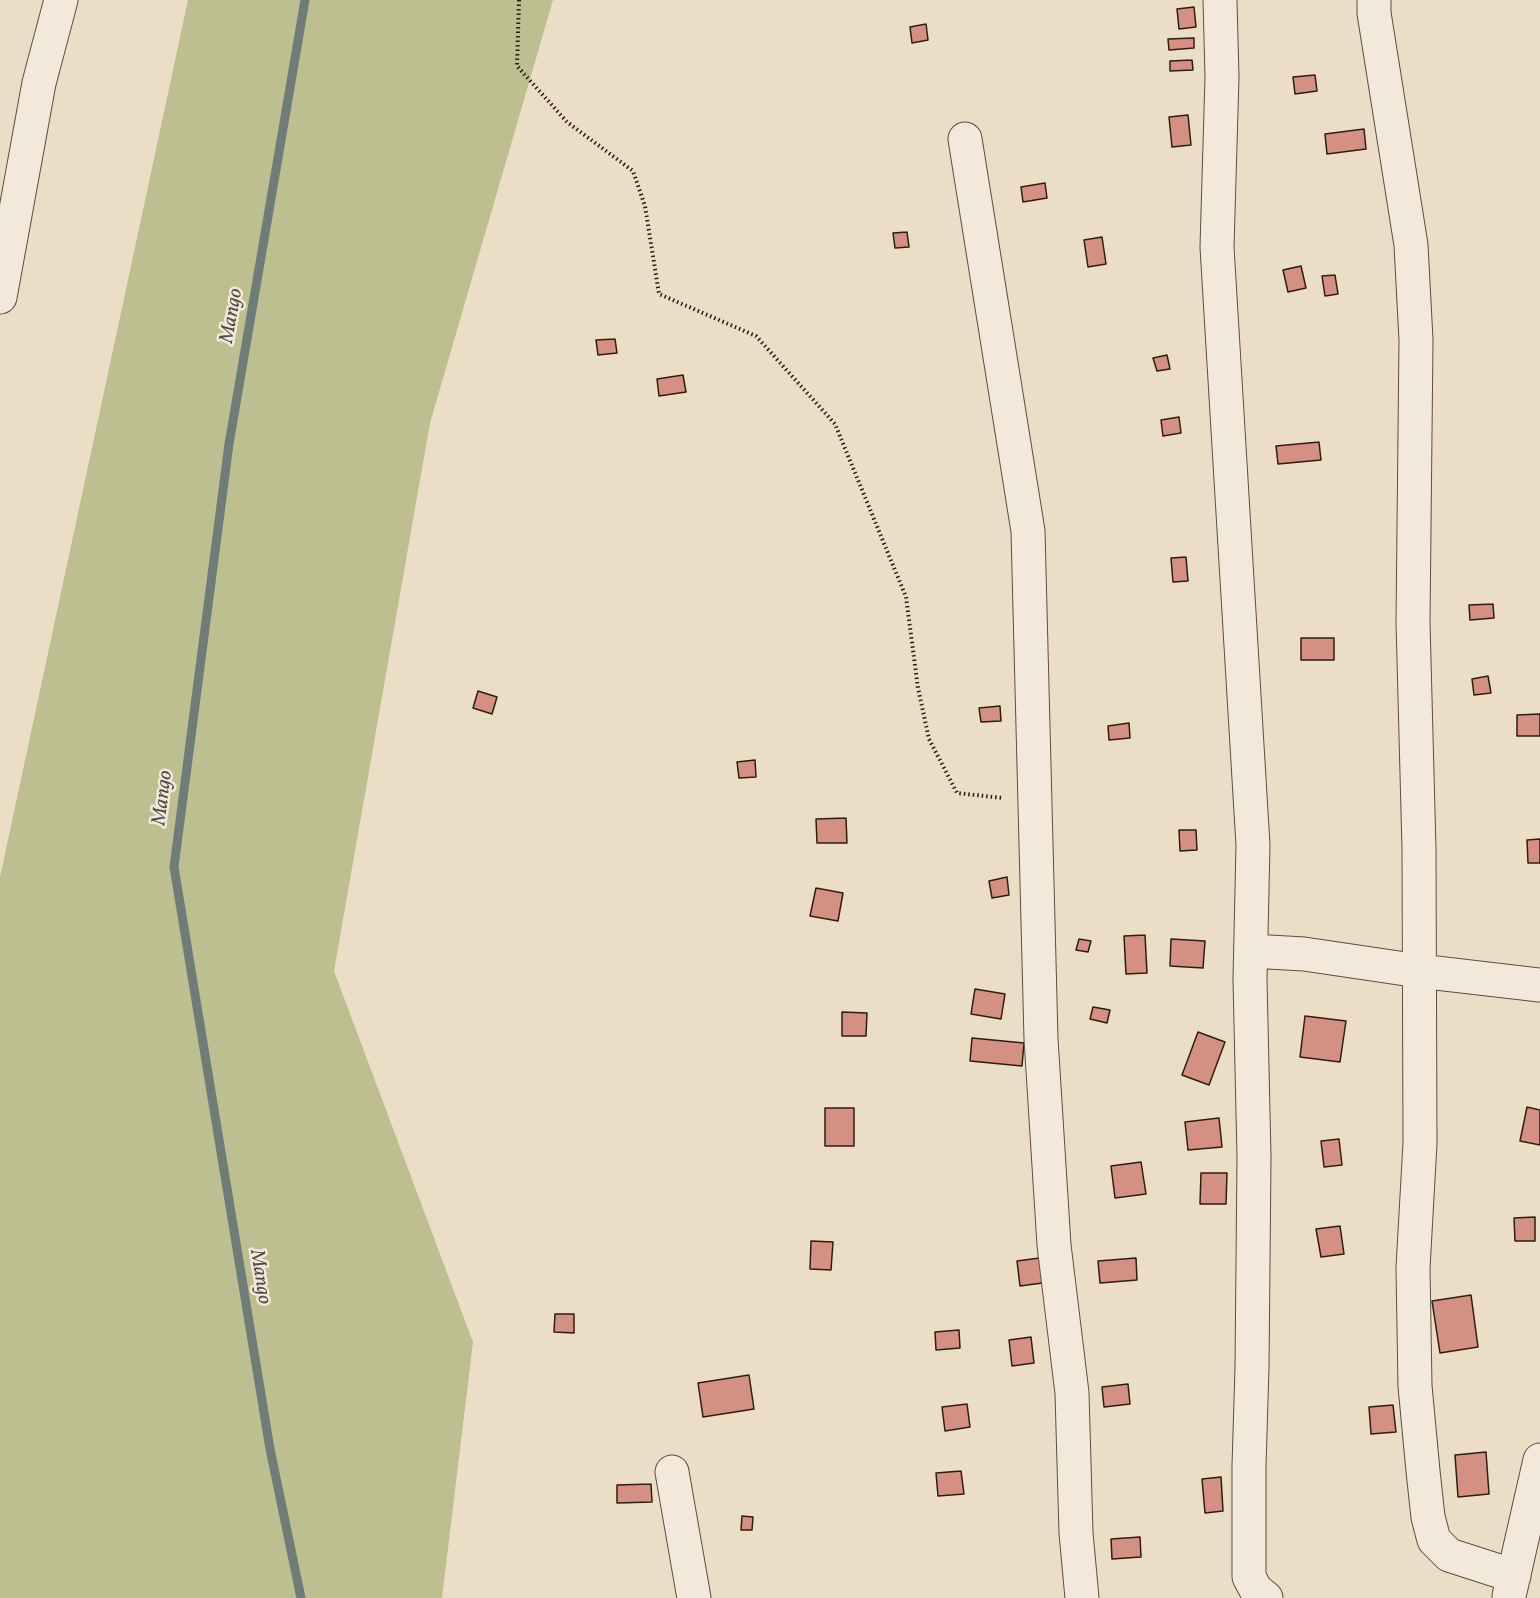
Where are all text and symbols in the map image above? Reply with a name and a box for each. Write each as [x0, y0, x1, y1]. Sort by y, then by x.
water label: Mango [216, 287, 250, 345]
water label: Mango [149, 769, 179, 827]
water label: Mango [243, 1248, 275, 1306]

